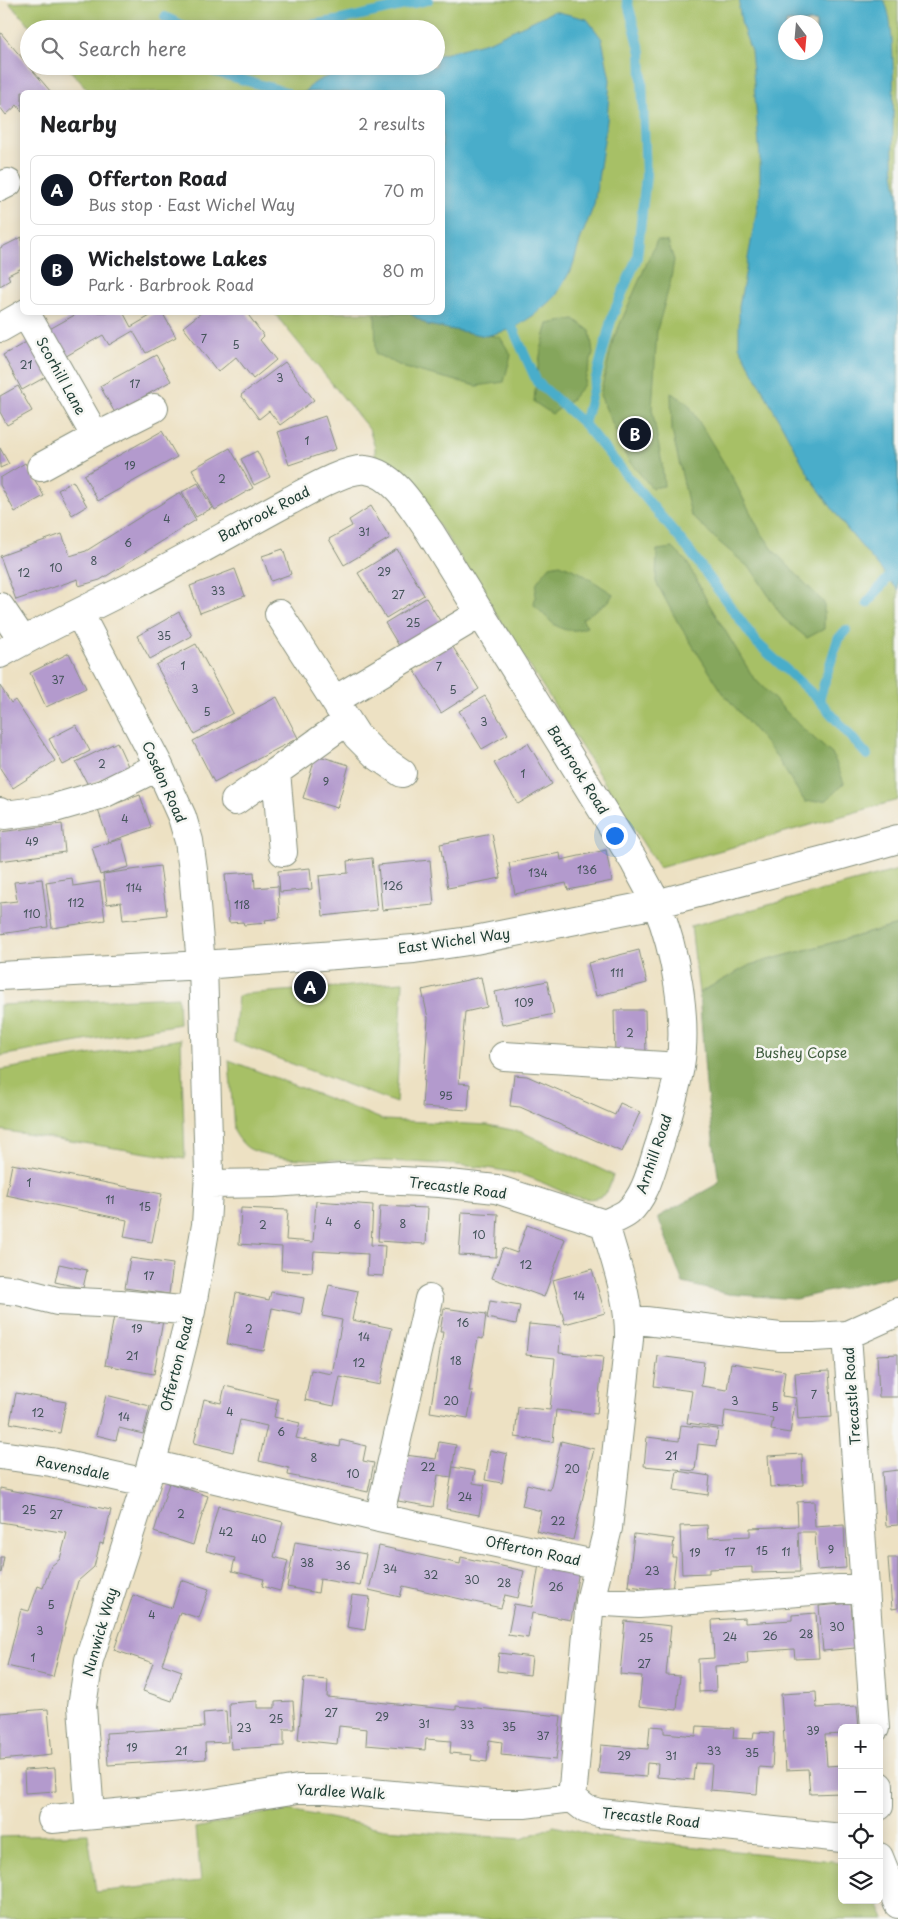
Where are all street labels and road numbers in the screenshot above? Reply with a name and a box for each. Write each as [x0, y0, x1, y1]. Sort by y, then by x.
street label: Scorhill Lane [31, 333, 92, 419]
street label: Barbrook Road [214, 480, 314, 547]
street label: Barbrook Road [543, 721, 614, 818]
street label: Cosdon Road [137, 738, 192, 826]
street label: East Wichel Way [396, 922, 511, 959]
street label: Arnhill Road [630, 1111, 677, 1196]
street label: Trecastle Road [408, 1171, 508, 1204]
street label: Offerton Road [155, 1314, 198, 1413]
street label: Trecastle Road [838, 1346, 865, 1446]
street label: Ravensdale [34, 1450, 112, 1485]
street label: Offerton Road [484, 1530, 583, 1571]
street label: Nunwick Way [77, 1585, 122, 1679]
street label: Yardlee Walk [296, 1779, 386, 1804]
street label: Trecastle Road [601, 1802, 701, 1833]

